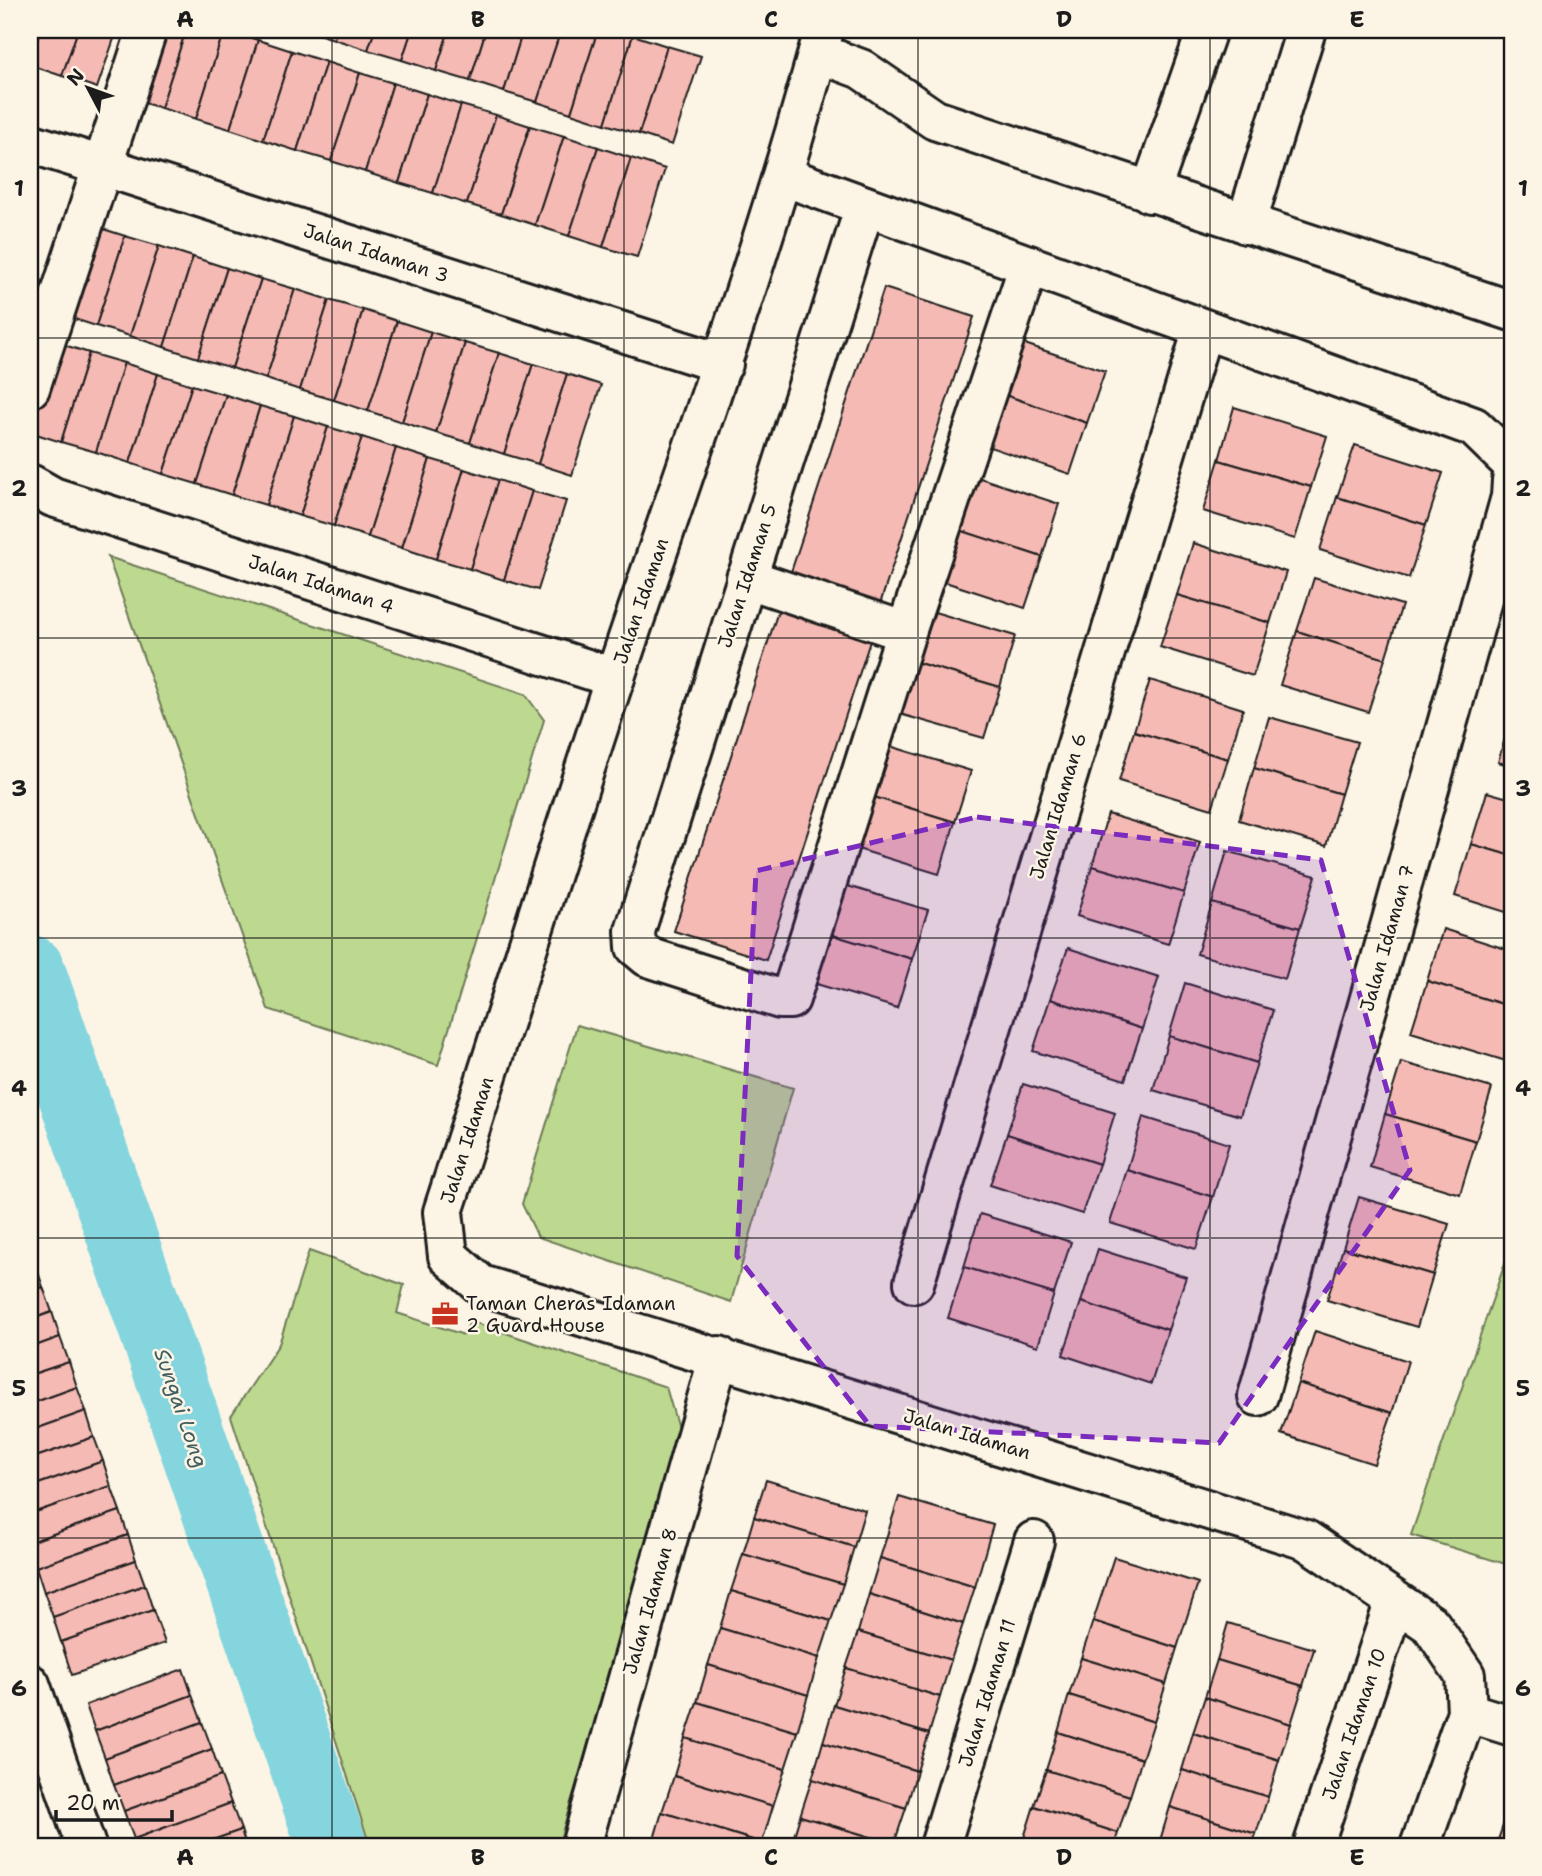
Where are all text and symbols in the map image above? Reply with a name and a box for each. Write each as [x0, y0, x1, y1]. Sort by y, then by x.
text: A [176, 4, 194, 34]
text: B [471, 4, 485, 34]
text: C [764, 4, 778, 34]
text: D [1056, 4, 1072, 34]
text: E [1349, 4, 1365, 34]
north arrow [52, 52, 122, 122]
text: N [61, 63, 90, 91]
text: 1 [14, 173, 24, 203]
text: 1 [1518, 173, 1528, 203]
street label: Jalan Idaman 3 [300, 218, 452, 288]
text: 2 [11, 473, 27, 503]
text: 2 [1515, 473, 1531, 503]
street label: Jalan Idaman 5 [712, 501, 782, 651]
street label: Jalan Idaman [608, 535, 674, 667]
street label: Jalan Idaman 4 [245, 549, 397, 619]
street label: Jalan Idaman 6 [1024, 730, 1092, 882]
text: 3 [11, 773, 27, 803]
text: 3 [1515, 773, 1531, 803]
street label: Jalan Idaman 7 [1354, 862, 1420, 1014]
text: 4 [11, 1073, 27, 1103]
street label: Jalan Idaman [435, 1073, 499, 1207]
text: 4 [1515, 1073, 1531, 1103]
place label: Taman Cheras Idaman 2 Guard House [466, 1291, 676, 1338]
office icon: Taman Cheras Idaman 2 Guard House [430, 1299, 460, 1329]
water label: Sungai Long [147, 1345, 215, 1471]
text: 5 [12, 1373, 26, 1403]
text: 5 [1516, 1373, 1530, 1403]
street label: Jalan Idaman [900, 1403, 1034, 1465]
street label: Jalan Idaman 8 [617, 1525, 683, 1677]
street label: Jalan Idaman 11 [953, 1616, 1021, 1770]
street label: Jalan Idaman 10 [1316, 1645, 1392, 1803]
text: 6 [11, 1673, 27, 1703]
text: 6 [1515, 1673, 1531, 1703]
scale bar [56, 1778, 172, 1822]
text: 20 m [66, 1789, 120, 1817]
text: A [176, 1842, 194, 1872]
text: B [471, 1842, 485, 1872]
text: C [764, 1842, 778, 1872]
text: D [1056, 1842, 1072, 1872]
text: E [1349, 1842, 1365, 1872]

